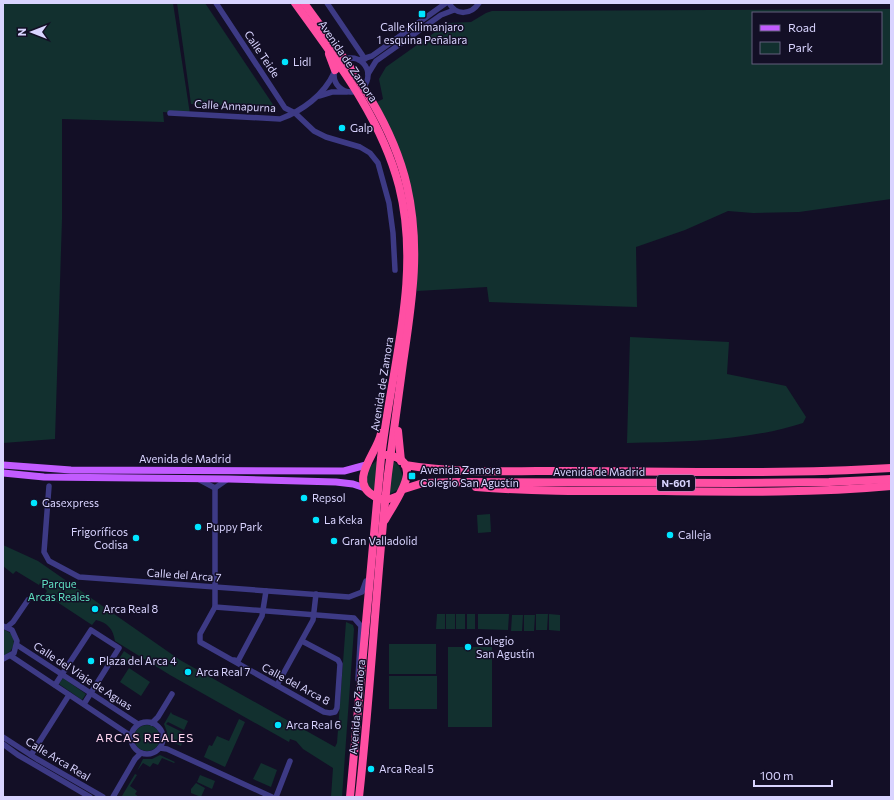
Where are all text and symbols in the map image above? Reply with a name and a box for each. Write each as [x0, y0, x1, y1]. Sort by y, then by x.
marker: Calle Kilimanjaro 1 esquina Peñalara [417, 9, 427, 19]
north arrow [12, 12, 52, 52]
legend [752, 12, 882, 64]
street label: Avenida de Zamora [316, 18, 380, 104]
place label: Calle Kilimanjaro 1 esquina Peñalara [377, 20, 467, 46]
text: Road [788, 20, 816, 34]
text: N [15, 28, 28, 36]
street label: Calle Teide [242, 28, 283, 80]
text: Park [788, 40, 814, 54]
place label: Lidl [293, 55, 311, 68]
marker: Lidl [280, 57, 290, 67]
street label: Calle Annapurna [194, 97, 276, 114]
place label: Galp [350, 121, 373, 134]
marker: Galp [337, 123, 347, 133]
street label: Avenida de Zamora [368, 336, 395, 432]
street label: Avenida de Madrid [139, 452, 231, 465]
place label: Avenida Zamora Colegio San Agustín [420, 463, 519, 489]
street label: Avenida de Madrid [553, 465, 645, 478]
marker: Avenida Zamora Colegio San Agustín [407, 471, 417, 481]
road number: N-601 [657, 475, 695, 491]
place label: Repsol [312, 491, 346, 504]
marker: Repsol [299, 493, 309, 503]
place label: Gasexpress [42, 496, 99, 509]
marker: Gasexpress [29, 498, 39, 508]
place label: La Keka [324, 513, 363, 526]
marker: La Keka [311, 515, 321, 525]
place label: Puppy Park [206, 520, 263, 533]
marker: Puppy Park [193, 522, 203, 532]
place label: Frigoríficos Codisa [71, 525, 128, 551]
place label: Calleja [678, 528, 711, 541]
marker: Calleja [665, 530, 675, 540]
marker: Frigoríficos Codisa [131, 533, 141, 543]
place label: Gran Valladolid [342, 534, 417, 547]
marker: Gran Valladolid [329, 536, 339, 546]
street label: Calle del Arca 7 [146, 565, 222, 584]
park label: Parque Arcas Reales [28, 577, 90, 603]
place label: Arca Real 8 [103, 602, 159, 615]
marker: Arca Real 8 [90, 604, 100, 614]
place label: Colegio San Agustín [476, 634, 535, 660]
street label: Calle del Viaje de Aguas [31, 639, 135, 712]
marker: Colegio San Agustín [463, 642, 473, 652]
place label: Plaza del Arca 4 [99, 654, 177, 667]
marker: Plaza del Arca 4 [86, 656, 96, 666]
street label: Avenida de Zamora [346, 659, 367, 755]
street label: Calle del Arca 8 [260, 660, 333, 707]
place label: Arca Real 7 [196, 665, 251, 678]
marker: Arca Real 7 [183, 667, 193, 677]
place label: Arca Real 6 [286, 718, 342, 731]
marker: Arca Real 6 [273, 720, 283, 730]
district label: ARCAS REALES [96, 730, 194, 744]
street label: Calle Arca Real [24, 734, 93, 783]
place label: Arca Real 5 [379, 762, 434, 775]
scale bar [754, 762, 832, 788]
marker: Arca Real 5 [366, 764, 376, 774]
text: 100 m [760, 768, 794, 782]

